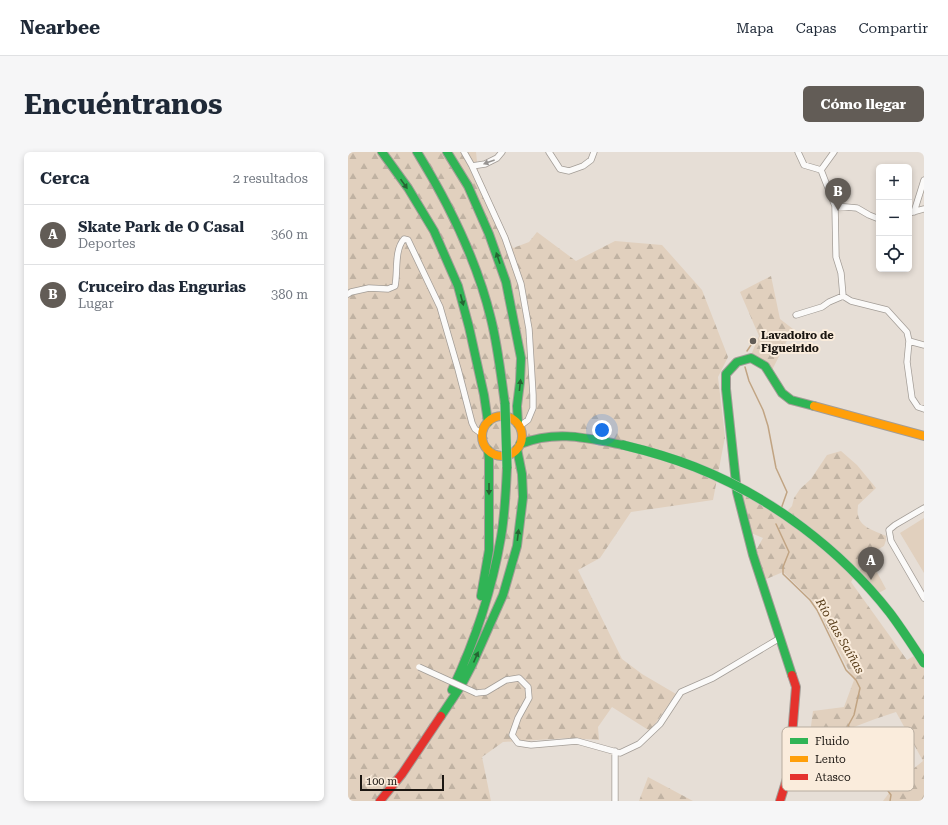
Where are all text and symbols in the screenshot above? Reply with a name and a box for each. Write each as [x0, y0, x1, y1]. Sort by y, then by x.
text: Nearbee [20, 16, 100, 39]
text: Mapa [736, 20, 774, 36]
text: Capas [796, 20, 837, 36]
text: Compartir [859, 20, 928, 36]
button: Cómo llegar [803, 86, 924, 122]
text: Encuéntranos [24, 88, 222, 121]
one-way arrow [482, 159, 494, 165]
map controls [876, 164, 912, 272]
button: + [876, 164, 912, 200]
text: Cerca [40, 168, 90, 188]
text: 2 resultados [233, 171, 308, 186]
one-way arrow [400, 178, 409, 189]
pin: B [825, 178, 851, 211]
button: − [876, 200, 912, 236]
text: Skate Park de O Casal [78, 218, 244, 236]
text: A [48, 227, 58, 242]
text: 360 m [271, 227, 308, 242]
text: Deportes [78, 236, 135, 251]
button: locate [876, 236, 912, 272]
one-way arrow [494, 252, 500, 264]
text: Cruceiro das Engurias [78, 278, 246, 296]
text: B [48, 287, 58, 302]
text: 380 m [271, 287, 308, 302]
one-way arrow [459, 294, 465, 306]
text: Lugar [78, 296, 114, 311]
place label: Lavadoiro de Figueirido [761, 329, 834, 355]
marker: Lavadoiro de Figueirido [748, 336, 758, 346]
one-way arrow [516, 379, 523, 391]
your location [592, 420, 612, 440]
one-way arrow [486, 483, 492, 496]
one-way arrow [515, 529, 521, 541]
pin: A [858, 547, 884, 580]
water label: Río das Saíñas [812, 595, 867, 676]
one-way arrow [473, 650, 479, 662]
legend [782, 727, 914, 791]
text: Fluido [815, 735, 849, 748]
text: Lento [815, 753, 846, 766]
text: Atasco [815, 771, 851, 784]
scale bar [360, 773, 444, 792]
text: 100 m [366, 775, 397, 788]

